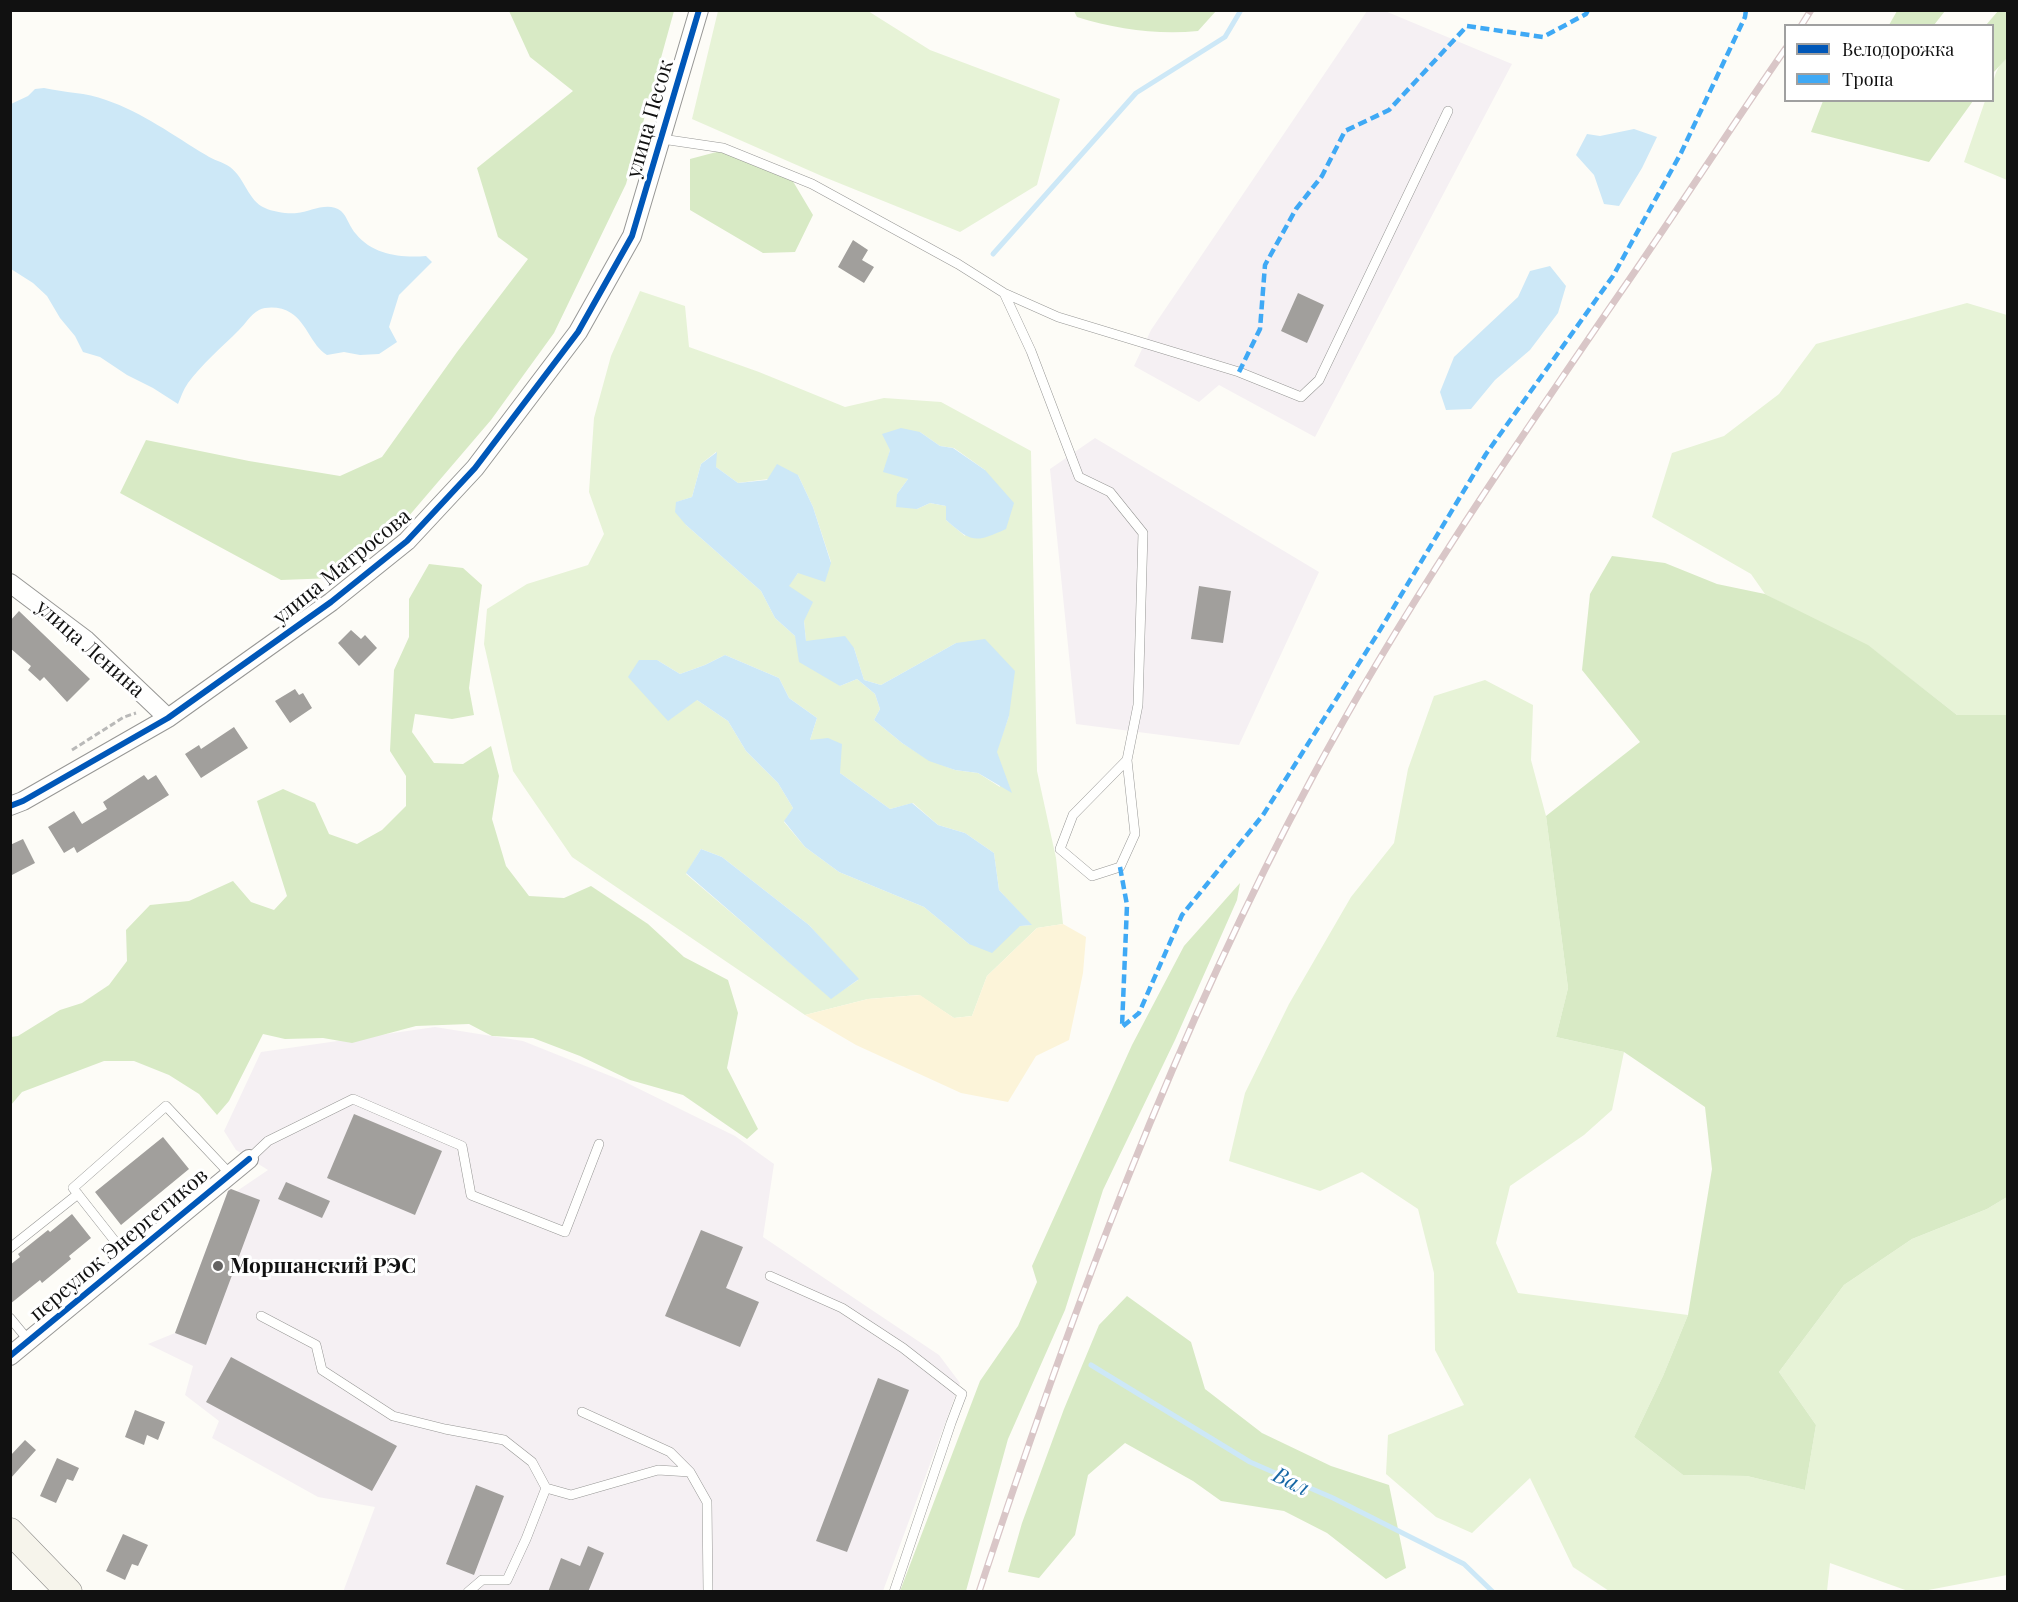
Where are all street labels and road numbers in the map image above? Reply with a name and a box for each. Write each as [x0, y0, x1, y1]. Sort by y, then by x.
street label: улица Песок [621, 57, 679, 181]
street label: улица Матросова [268, 504, 416, 630]
street label: улица Ленина [30, 595, 150, 703]
street label: переулок Энергетиков [25, 1163, 213, 1327]

